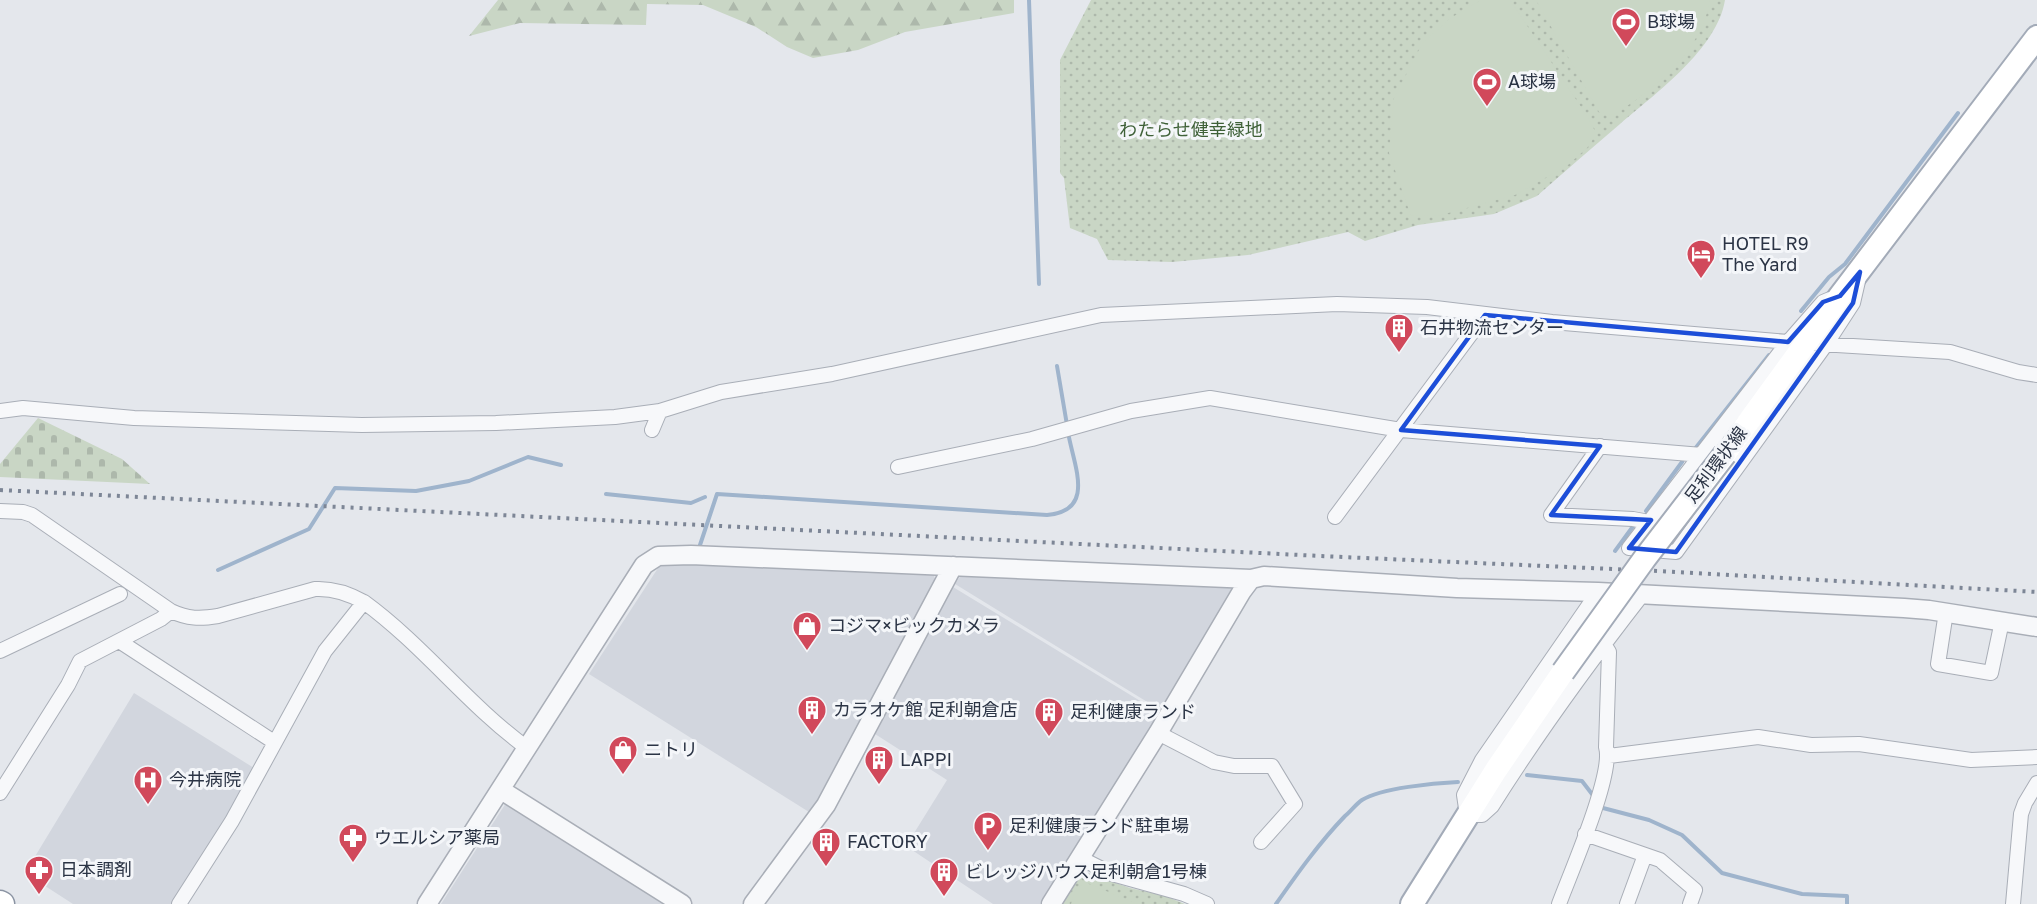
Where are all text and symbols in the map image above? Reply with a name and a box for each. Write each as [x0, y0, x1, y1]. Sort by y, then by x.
sports icon: B球場 [1610, 6, 1642, 48]
place label: B球場 [1647, 10, 1695, 32]
sports icon: A球場 [1471, 66, 1503, 108]
place label: A球場 [1508, 70, 1556, 92]
park label: わたらせ健幸緑地 [1119, 118, 1263, 140]
place label: HOTEL R9 The Yard [1722, 232, 1809, 275]
hotel icon: HOTEL R9 The Yard [1685, 238, 1717, 280]
building icon: 石井物流センター [1383, 312, 1415, 354]
place label: 石井物流センター [1420, 316, 1564, 338]
street label: 足利環状線 [1679, 422, 1751, 507]
shop icon: コジマ×ビックカメラ [791, 610, 823, 652]
place label: コジマ×ビックカメラ [828, 614, 1000, 636]
building icon: カラオケ館 足利朝倉店 [796, 694, 828, 736]
building icon: 足利健康ランド [1033, 696, 1065, 738]
place label: カラオケ館 足利朝倉店 [833, 698, 1018, 720]
place label: 足利健康ランド [1070, 700, 1196, 722]
shop icon: ニトリ [607, 734, 639, 776]
place label: ニトリ [644, 738, 698, 760]
building icon: LAPPI [863, 744, 895, 786]
place label: LAPPI [900, 748, 952, 770]
hospital icon: 今井病院 [132, 764, 164, 806]
place label: 今井病院 [169, 768, 241, 790]
parking icon: 足利健康ランド駐車場 [972, 810, 1004, 852]
place label: 足利健康ランド駐車場 [1009, 814, 1189, 836]
pharmacy icon: ウエルシア薬局 [337, 822, 369, 864]
place label: ウエルシア薬局 [374, 826, 500, 848]
building icon: FACTORY [810, 826, 842, 868]
place label: FACTORY [847, 830, 928, 852]
pharmacy icon: 日本調剤 [23, 854, 55, 896]
building icon: ビレッジハウス足利朝倉1号棟 [928, 856, 960, 898]
place label: 日本調剤 [60, 858, 132, 880]
place label: ビレッジハウス足利朝倉1号棟 [965, 860, 1207, 882]

